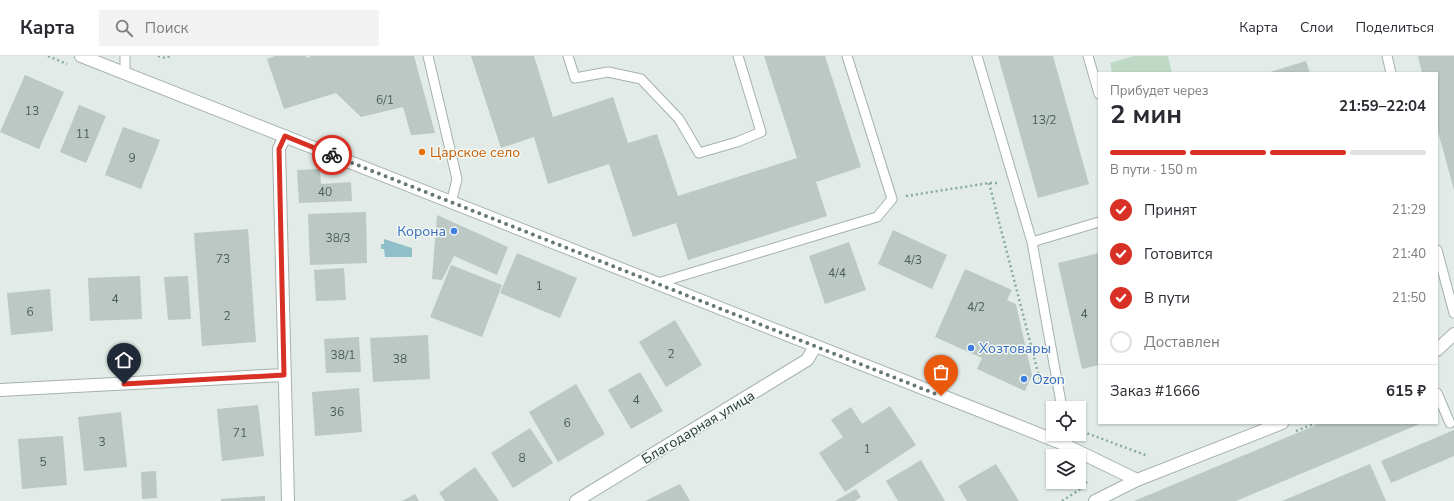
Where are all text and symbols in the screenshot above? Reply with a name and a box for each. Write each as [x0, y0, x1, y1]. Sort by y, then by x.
search box [99, 10, 379, 46]
text: Карта [20, 15, 75, 41]
icon: search [113, 17, 135, 39]
text: Поиск [145, 18, 188, 38]
text: Карта [1239, 18, 1278, 37]
text: Слои [1300, 18, 1334, 37]
text: Поделиться [1356, 18, 1434, 37]
text: Прибудет через [1110, 82, 1208, 100]
house number: 6/1 [376, 92, 394, 108]
text: 21:59–22:04 [1339, 96, 1426, 116]
text: 2 мин [1110, 97, 1182, 132]
house number: 13 [25, 103, 39, 119]
house number: 13/2 [1032, 112, 1057, 128]
house number: 11 [76, 126, 90, 142]
courier [312, 135, 352, 175]
place label: Царское село [430, 143, 520, 162]
icon: bike [321, 144, 343, 166]
marker: Царское село [417, 147, 427, 157]
house number: 9 [128, 150, 136, 166]
text: В пути · 150 m [1110, 161, 1197, 179]
house number: 40 [318, 184, 332, 200]
icon: check [1110, 199, 1132, 221]
text: Принят [1144, 200, 1197, 220]
text: 21:29 [1392, 201, 1426, 219]
place label: Корона [397, 222, 446, 241]
marker: Корона [449, 226, 459, 236]
house number: 38/3 [326, 230, 351, 246]
icon: check [1110, 243, 1132, 265]
text: Готовится [1144, 244, 1213, 264]
text: 21:40 [1392, 245, 1426, 263]
house number: 73 [216, 251, 230, 267]
house number: 4/3 [904, 252, 922, 268]
house number: 4/4 [828, 265, 846, 281]
house number: 1 [535, 278, 543, 294]
icon: check [1110, 287, 1132, 309]
text: В пути [1144, 288, 1190, 308]
text: 21:50 [1392, 289, 1426, 307]
house number: 4 [111, 291, 119, 307]
house number: 4/2 [967, 299, 985, 315]
house number: 6 [26, 304, 34, 320]
house number: 4 [1080, 306, 1088, 322]
house number: 2 [223, 308, 231, 324]
text: Доставлен [1144, 332, 1220, 352]
place label: Хозтовары [979, 339, 1051, 358]
pin [107, 343, 141, 384]
marker: Хозтовары [966, 343, 976, 353]
house number: 2 [667, 346, 675, 362]
house number: 38/1 [331, 347, 356, 363]
icon: home [113, 349, 135, 371]
house number: 38 [393, 351, 407, 367]
pin [924, 355, 958, 396]
icon: bag [930, 361, 952, 383]
place label: Ozon [1032, 370, 1065, 389]
marker: Ozon [1019, 374, 1029, 384]
text: Заказ #1666 [1110, 381, 1200, 401]
text: 615 ₽ [1386, 381, 1426, 401]
street label: Благодарная улица [638, 386, 758, 469]
house number: 4 [632, 392, 640, 408]
map controls [1046, 401, 1086, 489]
button: locate [1046, 401, 1086, 441]
house number: 36 [330, 404, 344, 420]
house number: 6 [563, 415, 571, 431]
house number: 71 [233, 425, 247, 441]
house number: 3 [98, 434, 106, 450]
house number: 1 [863, 441, 871, 457]
button: layers [1046, 449, 1086, 489]
house number: 8 [518, 450, 526, 466]
house number: 5 [39, 454, 47, 470]

